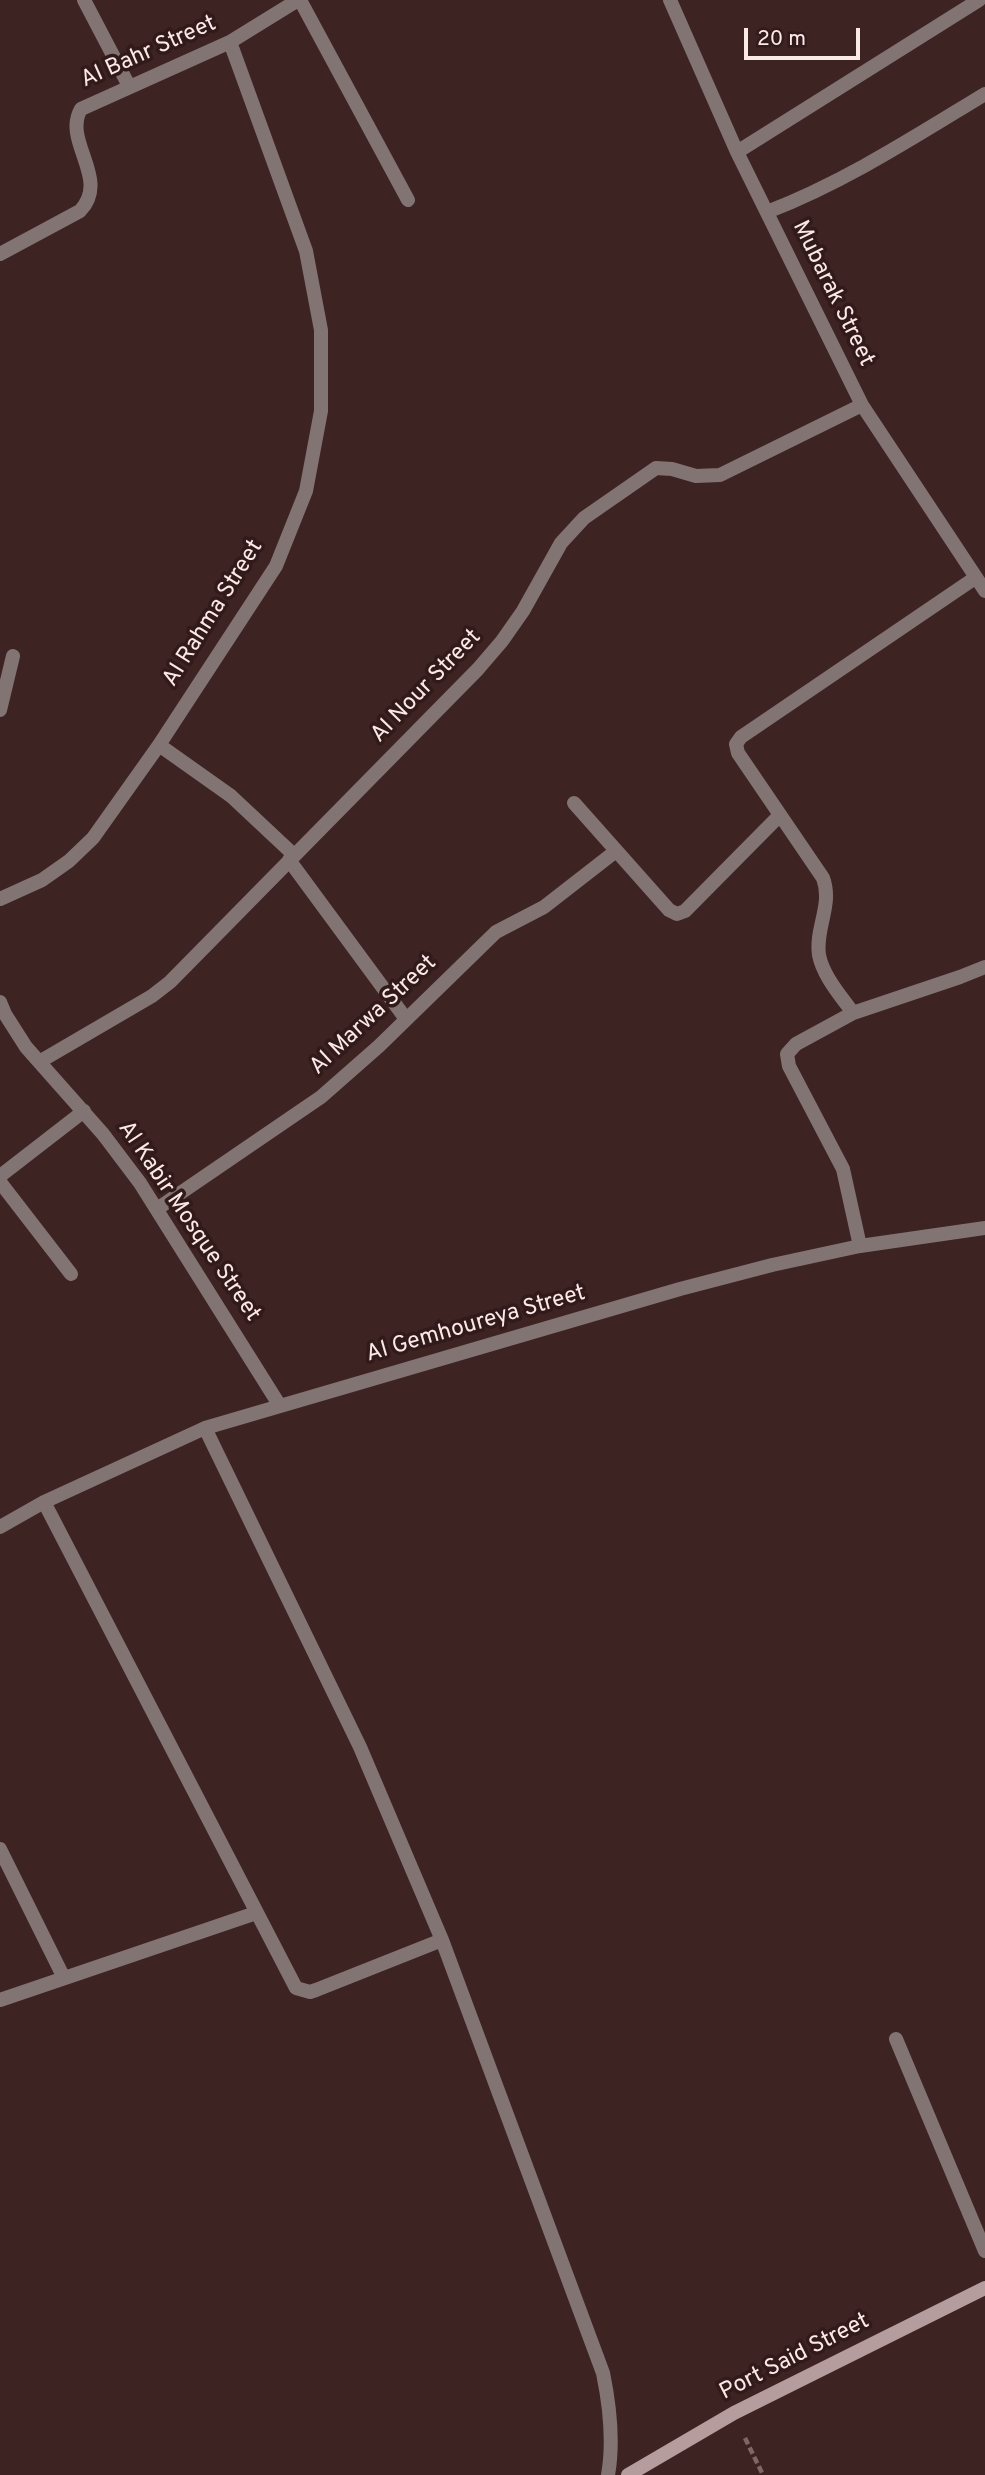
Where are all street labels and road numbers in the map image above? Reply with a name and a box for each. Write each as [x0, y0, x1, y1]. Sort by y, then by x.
street label: Al Bahr Street [77, 11, 221, 95]
street label: Mubarak Street [785, 217, 879, 371]
street label: Al Rahma Street [158, 536, 270, 692]
street label: Al Nour Street [366, 625, 488, 749]
street label: Al Marwa Street [305, 950, 443, 1082]
street label: Al Kabir Mosque Street [111, 1117, 265, 1327]
street label: Al Gemhoureya Street [363, 1280, 589, 1370]
street label: Port Said Street [716, 2308, 874, 2408]

